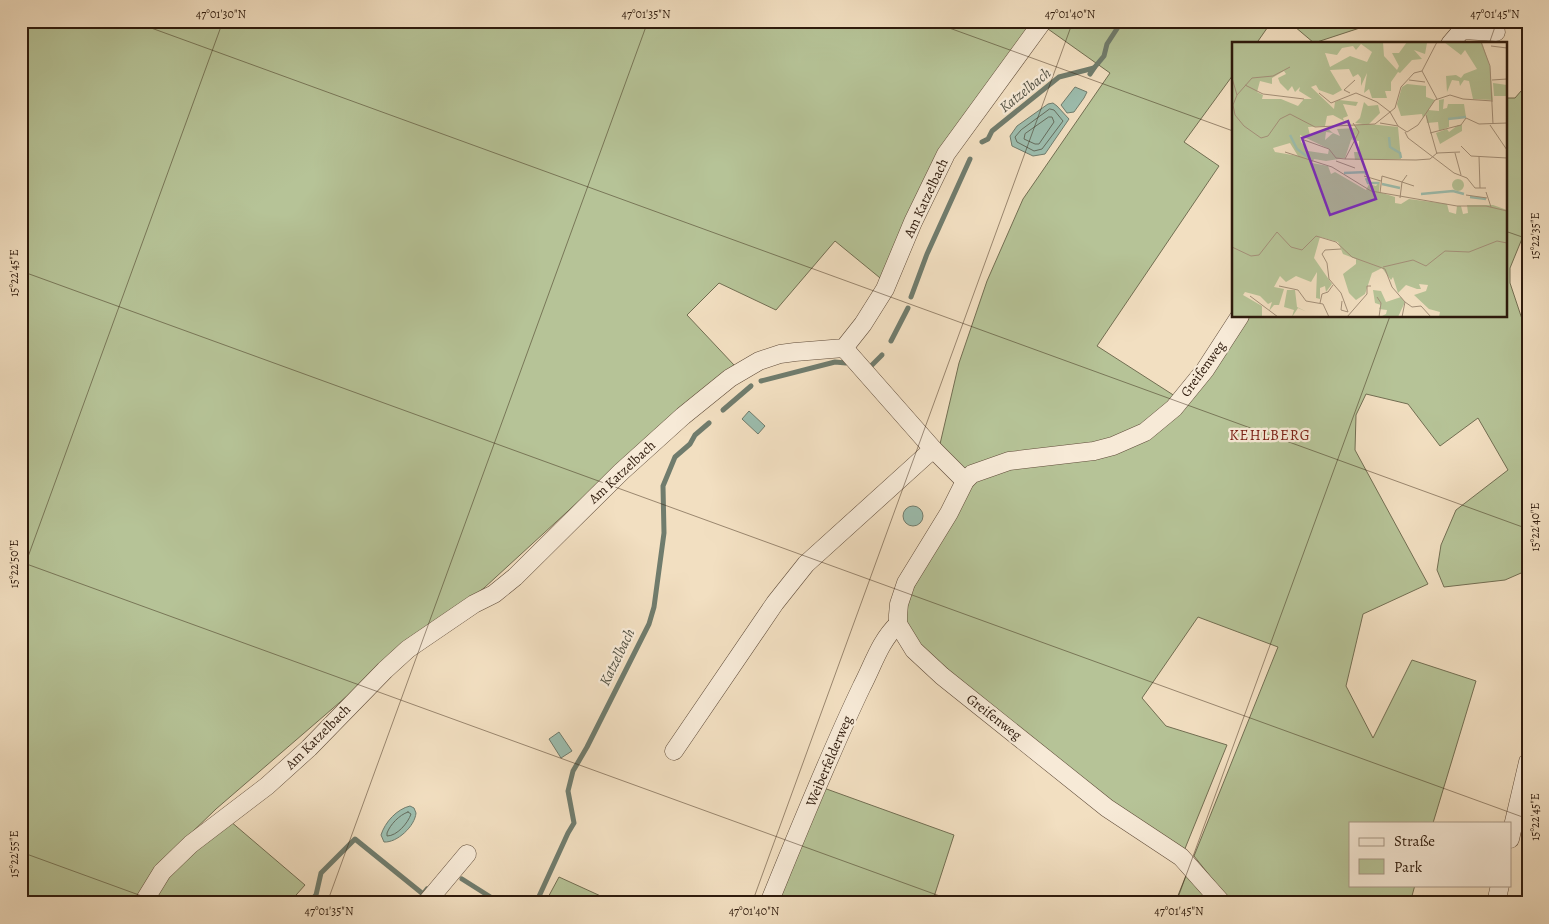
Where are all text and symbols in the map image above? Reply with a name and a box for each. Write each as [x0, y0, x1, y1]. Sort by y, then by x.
text: 47°01'30"N [196, 6, 247, 22]
text: 47°01'35"N [621, 6, 671, 22]
text: 47°01'40"N [1045, 6, 1096, 22]
text: 47°01'45"N [1470, 6, 1520, 22]
inset map [1232, 42, 1506, 318]
water label: Katzelbach [995, 63, 1055, 117]
street label: Am Katzelbach [899, 155, 953, 242]
text: 15°22'35"E [1527, 212, 1543, 260]
text: 15°22'45"E [6, 249, 22, 297]
street label: Greifenweg [1176, 337, 1230, 401]
district label: KEHLBERG [1229, 425, 1311, 445]
street label: Am Katzelbach [584, 436, 660, 509]
text: 15°22'40"E [1527, 503, 1543, 551]
text: 15°22'50"E [6, 540, 22, 588]
water label: Katzelbach [595, 625, 639, 689]
street label: Greifenweg [962, 689, 1026, 745]
street label: Am Katzelbach [280, 700, 355, 775]
street label: Weiberfelderweg [801, 713, 857, 810]
text: 15°22'45"E [1527, 793, 1543, 841]
legend [1349, 822, 1512, 886]
text: 15°22'55"E [6, 830, 22, 878]
text: Straße [1394, 831, 1435, 851]
text: Park [1394, 857, 1423, 877]
text: 47°01'35"N [304, 903, 354, 919]
text: 47°01'40"N [729, 903, 780, 919]
text: 47°01'45"N [1154, 903, 1204, 919]

